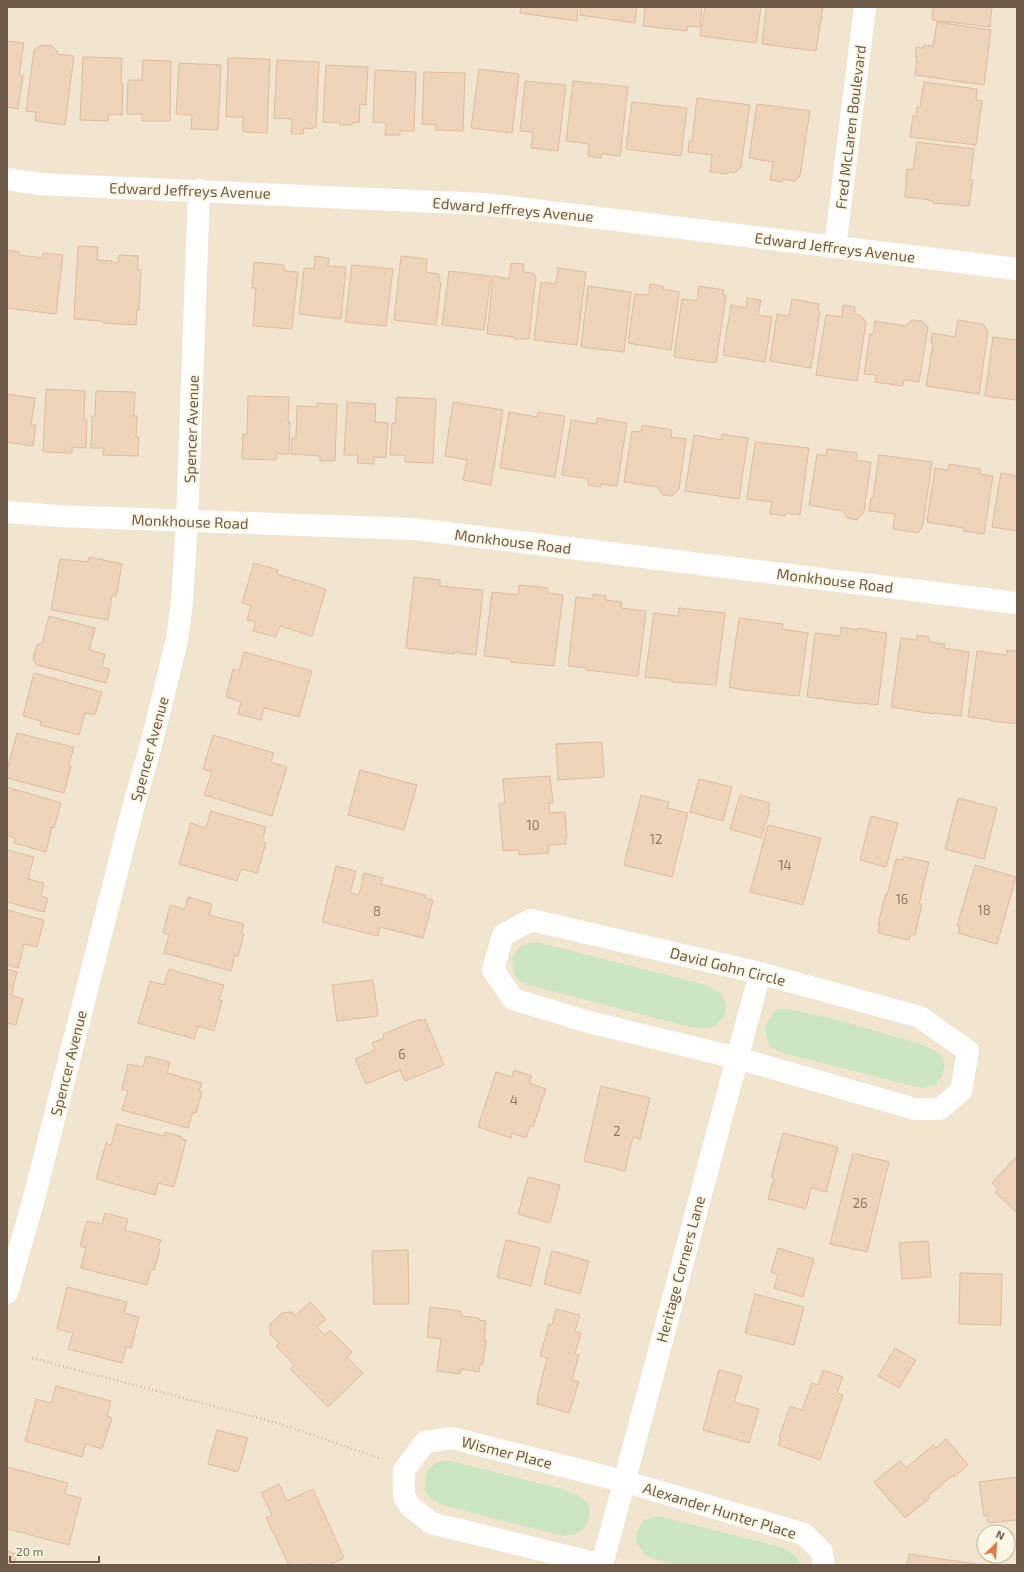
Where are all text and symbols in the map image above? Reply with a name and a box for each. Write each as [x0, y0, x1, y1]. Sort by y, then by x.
street label: Fred McLaren Boulevard [831, 44, 869, 210]
street label: Edward Jeffreys Avenue [109, 178, 271, 202]
street label: Edward Jeffreys Avenue [432, 193, 594, 225]
street label: Edward Jeffreys Avenue [754, 228, 916, 266]
street label: Spencer Avenue [180, 375, 202, 483]
street label: Monkhouse Road [131, 510, 249, 532]
street label: Monkhouse Road [454, 525, 572, 557]
street label: Monkhouse Road [776, 564, 894, 596]
street label: Spencer Avenue [126, 694, 172, 804]
house number: 10 [526, 817, 540, 833]
house number: 12 [650, 831, 662, 847]
house number: 14 [778, 857, 792, 873]
house number: 16 [896, 891, 908, 907]
house number: 18 [977, 902, 991, 918]
house number: 8 [373, 903, 381, 919]
street label: David Gohn Circle [668, 943, 788, 989]
street label: Spencer Avenue [46, 1008, 90, 1118]
house number: 6 [398, 1046, 406, 1062]
house number: 4 [510, 1092, 518, 1108]
house number: 2 [613, 1123, 621, 1139]
street label: Heritage Corners Lane [652, 1194, 708, 1344]
house number: 26 [853, 1195, 867, 1211]
street label: Wismer Place [460, 1432, 554, 1472]
street label: Alexander Hunter Place [641, 1478, 799, 1542]
north arrow [976, 1524, 1016, 1564]
text: N [994, 1527, 1007, 1542]
scale bar [10, 1538, 99, 1564]
text: 20 m [16, 1544, 43, 1558]

